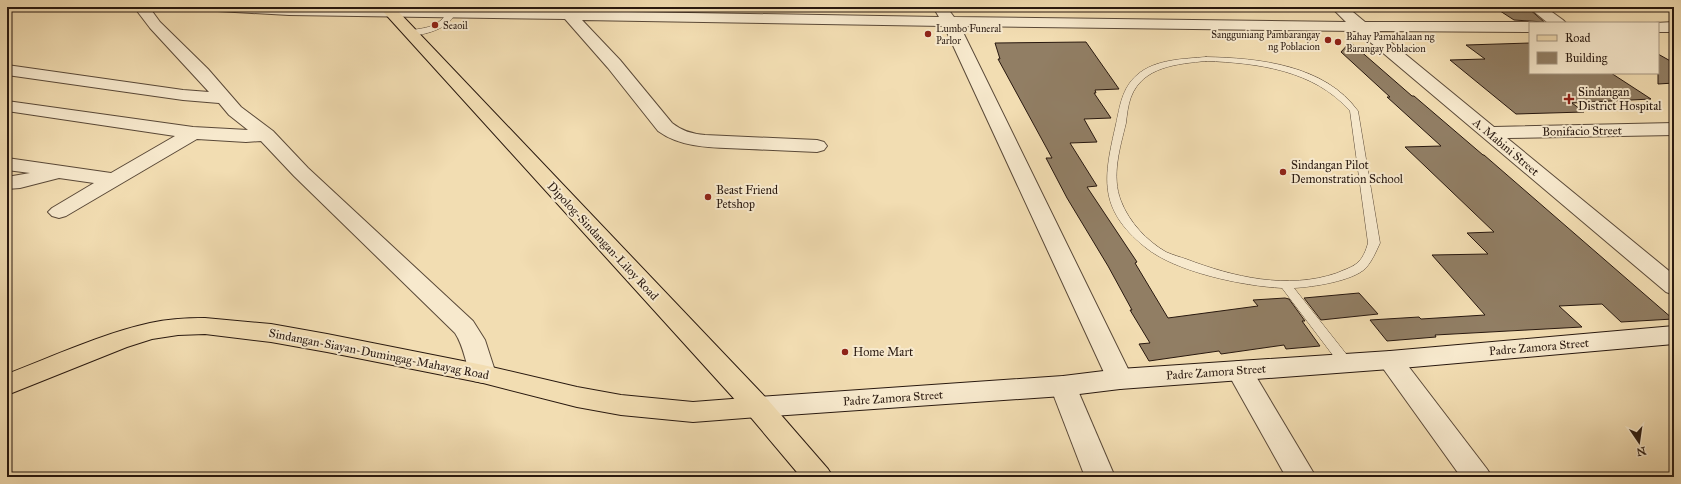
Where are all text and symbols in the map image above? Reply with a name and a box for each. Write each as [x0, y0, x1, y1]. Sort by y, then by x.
marker: Seaoil [430, 20, 440, 30]
place label: Seaoil [443, 20, 468, 32]
legend [1529, 22, 1659, 74]
place label: Lumbo Funeral Parlor [936, 23, 1002, 47]
marker: Lumbo Funeral Parlor [923, 29, 933, 39]
place label: Sangguniang Pambarangay ng Poblacion [1211, 29, 1321, 53]
place label: Bahay Pamahalaan ng Barangay Poblacion [1346, 31, 1435, 55]
text: Road [1565, 31, 1591, 45]
marker: Sangguniang Pambarangay ng Poblacion [1323, 35, 1333, 45]
marker: Bahay Pamahalaan ng Barangay Poblacion [1333, 37, 1343, 47]
text: Building [1565, 51, 1608, 66]
place label: Sindangan District Hospital [1578, 85, 1662, 113]
marker: Sindangan District Hospital [1563, 93, 1575, 105]
street label: A. Mabini Street [1469, 115, 1542, 179]
street label: Bonifacio Street [1542, 123, 1623, 139]
place label: Sindangan Pilot Demonstration School [1291, 158, 1404, 186]
marker: Sindangan Pilot Demonstration School [1278, 167, 1288, 177]
street label: Dipolog-Sindangan-Liloy Road [544, 179, 661, 304]
place label: Beast Friend Petshop [716, 183, 778, 211]
marker: Beast Friend Petshop [703, 192, 713, 202]
street label: Sindangan-Siayan-Dumingag-Mahayag Road [268, 326, 490, 383]
street label: Padre Zamora Street [1488, 336, 1590, 358]
place label: Home Mart [853, 345, 914, 359]
marker: Home Mart [840, 347, 850, 357]
street label: Padre Zamora Street [1165, 361, 1267, 382]
street label: Padre Zamora Street [842, 387, 944, 408]
north arrow [1619, 422, 1659, 462]
text: N [1634, 444, 1647, 459]

